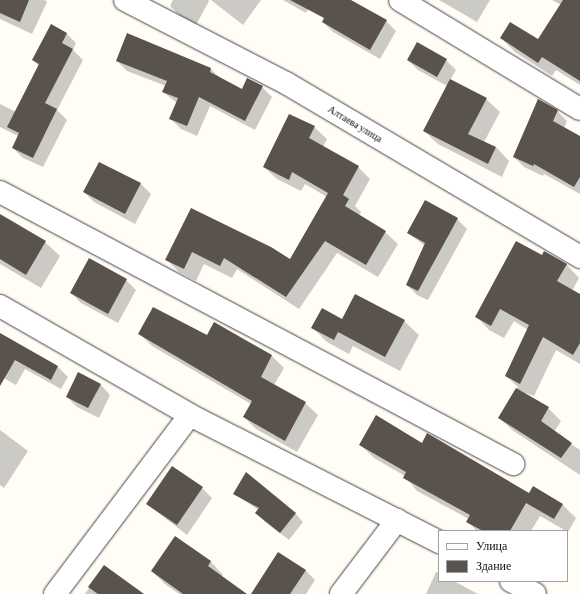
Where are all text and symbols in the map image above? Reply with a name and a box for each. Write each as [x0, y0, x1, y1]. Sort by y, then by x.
street label: Алтаева улица [326, 103, 384, 145]
legend [438, 530, 568, 582]
text: Улица [476, 539, 507, 553]
text: Здание [476, 559, 511, 573]

